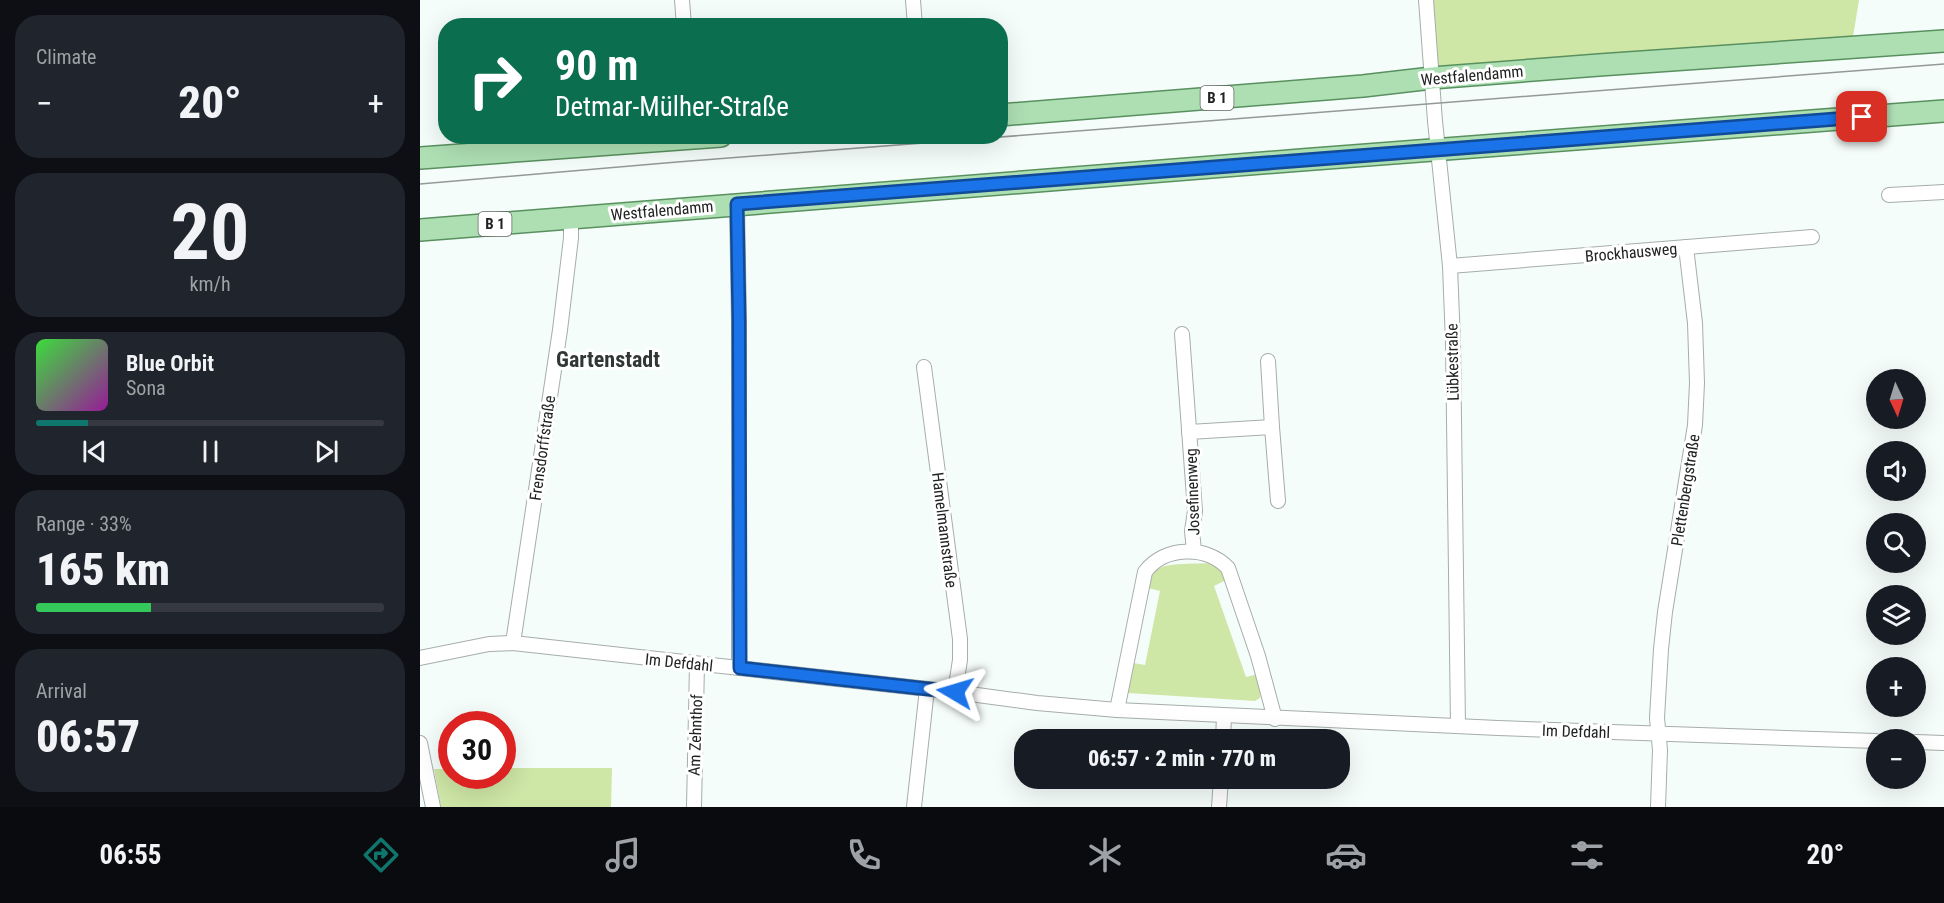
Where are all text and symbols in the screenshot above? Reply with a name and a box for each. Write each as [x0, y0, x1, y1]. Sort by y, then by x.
text: 90 m [555, 41, 638, 90]
icon: right [456, 42, 534, 120]
text: Climate [36, 45, 96, 69]
street label: Westfalendamm [1420, 62, 1524, 89]
text: 20° [178, 76, 242, 129]
text: − [36, 84, 53, 123]
text: + [368, 84, 384, 123]
road number: B 1 [1200, 86, 1234, 110]
text: Detmar-Mülher-Straße [555, 91, 789, 123]
pin [1836, 91, 1887, 142]
icon: arrive [1845, 100, 1878, 133]
text: 20 [171, 187, 249, 278]
street label: Westfalendamm [610, 197, 714, 224]
road number: B 1 [478, 212, 512, 236]
street label: Brockhausweg [1584, 239, 1678, 266]
text: km/h [189, 272, 231, 296]
street label: Lübkestraße [1442, 323, 1463, 401]
district label: Gartenstadt [556, 347, 660, 372]
text: Blue Orbit [126, 351, 214, 376]
north arrow [1866, 369, 1926, 429]
map controls [1866, 369, 1926, 789]
text: Sona [126, 376, 166, 400]
street label: Frensdorffstraße [526, 394, 559, 502]
street label: Plettenbergstraße [1667, 433, 1704, 547]
icon: previous [78, 435, 111, 468]
icon: pause [194, 435, 227, 468]
icon: next [310, 435, 343, 468]
button: sound [1866, 441, 1926, 501]
street label: Josefinenweg [1181, 448, 1204, 536]
street label: Hamelmannstraße [928, 471, 961, 589]
text: Range · 33% [36, 512, 132, 536]
button: search [1866, 513, 1926, 573]
text: 165 km [36, 543, 170, 596]
button: layers [1866, 585, 1926, 645]
street label: Im Defdahl [644, 649, 714, 676]
button: + [1866, 657, 1926, 717]
position arrow [923, 660, 987, 724]
text: Arrival [36, 679, 87, 703]
street label: Am Zehnthof [685, 694, 706, 776]
text: 06:57 [36, 710, 140, 763]
speed limit sign: 30 [438, 711, 516, 789]
street label: Im Defdahl [1542, 721, 1610, 742]
button: − [1866, 729, 1926, 789]
text: 06:57 · 2 min · 770 m [1088, 746, 1276, 771]
icon: directions [360, 834, 402, 876]
icon: music [602, 834, 644, 876]
icon: phone [843, 834, 885, 876]
icon: climate [1084, 834, 1126, 876]
icon: car [1325, 834, 1367, 876]
icon: filters [1566, 834, 1608, 876]
text: 06:55 [100, 839, 161, 871]
text: 20° [1807, 839, 1844, 871]

